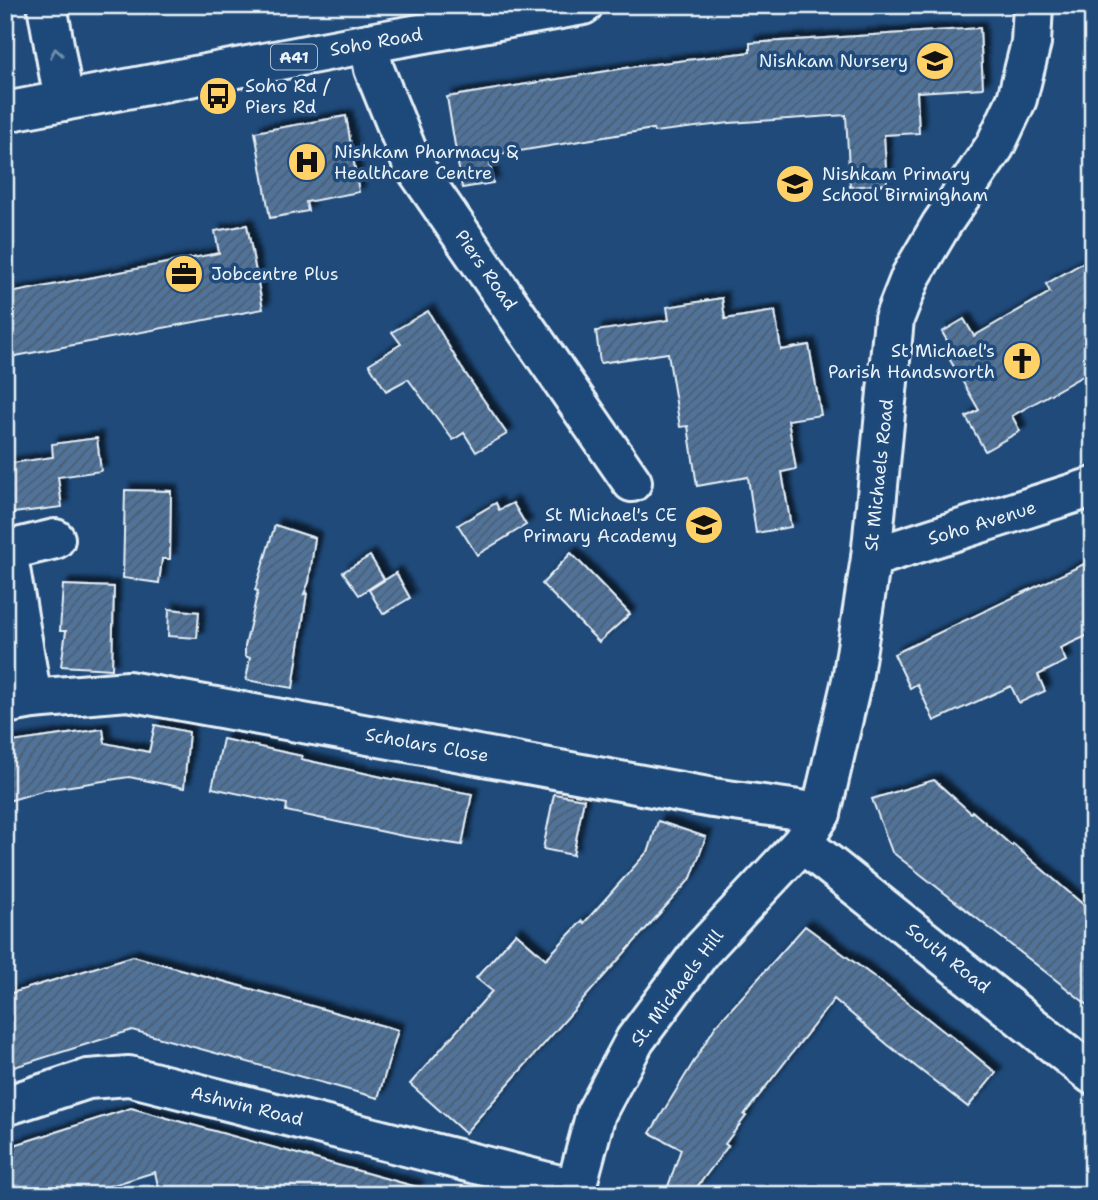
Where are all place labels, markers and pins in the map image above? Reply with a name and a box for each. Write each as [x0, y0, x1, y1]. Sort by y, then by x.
school or university icon: Nishkam Nursery [914, 40, 956, 82]
place label: Nishkam Nursery [759, 49, 908, 73]
place label: Soho Rd / Piers Rd [245, 74, 331, 119]
bus stop icon: Soho Rd / Piers Rd [197, 75, 239, 117]
place label: Nishkam Pharmacy & Healthcare Centre [334, 140, 518, 185]
hospital icon: Nishkam Pharmacy & Healthcare Centre [286, 141, 328, 183]
place label: Nishkam Primary School Birmingham [822, 162, 988, 207]
school or university icon: Nishkam Primary School Birmingham [774, 163, 816, 205]
office icon: Jobcentre Plus [163, 253, 205, 295]
place label: Jobcentre Plus [211, 262, 339, 286]
place label: St Michael's Parish Handsworth [828, 339, 995, 384]
church icon: St Michael's Parish Handsworth [1001, 340, 1043, 382]
place label: St Michael's CE Primary Academy [523, 503, 677, 548]
school or university icon: St Michael's CE Primary Academy [683, 504, 725, 546]

